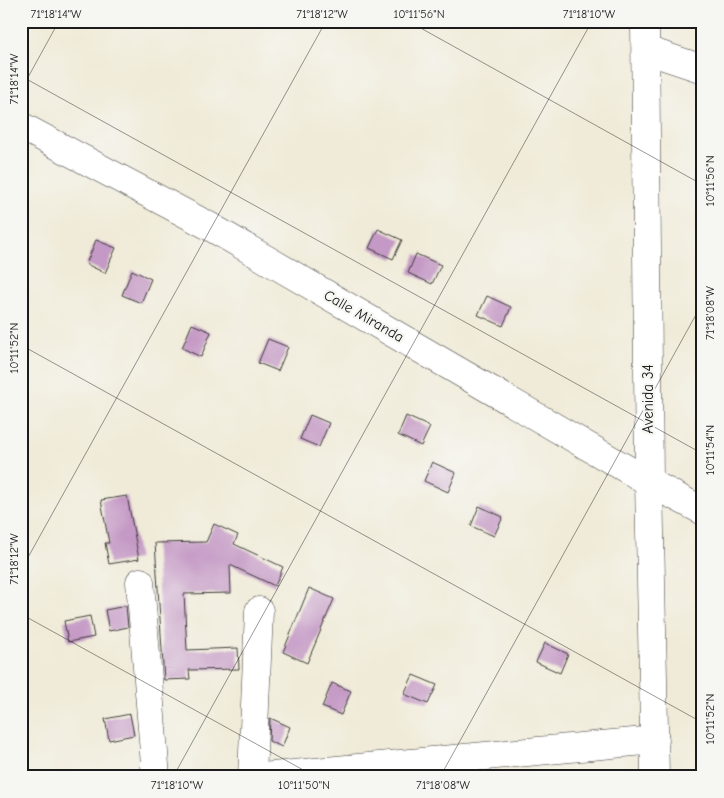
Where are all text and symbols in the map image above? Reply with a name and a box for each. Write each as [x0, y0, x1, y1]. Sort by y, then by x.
text: 71°18'14"W [31, 7, 82, 21]
text: 71°18'12"W [296, 7, 348, 21]
text: 10°11'56"N [393, 7, 445, 21]
text: 71°18'10"W [563, 7, 616, 21]
text: 71°18'14"W [7, 53, 21, 104]
text: 10°11'56"N [703, 155, 717, 207]
text: 71°18'08"W [703, 285, 717, 340]
street label: Calle Miranda [321, 286, 407, 346]
text: 10°11'52"N [7, 323, 21, 373]
street label: Avenida 34 [639, 364, 657, 434]
text: 10°11'54"N [703, 425, 717, 475]
text: 71°18'12"W [7, 533, 21, 585]
text: 10°11'52"N [703, 694, 717, 744]
text: 71°18'10"W [151, 778, 204, 792]
text: 10°11'50"N [278, 778, 330, 792]
text: 71°18'08"W [416, 778, 471, 792]

